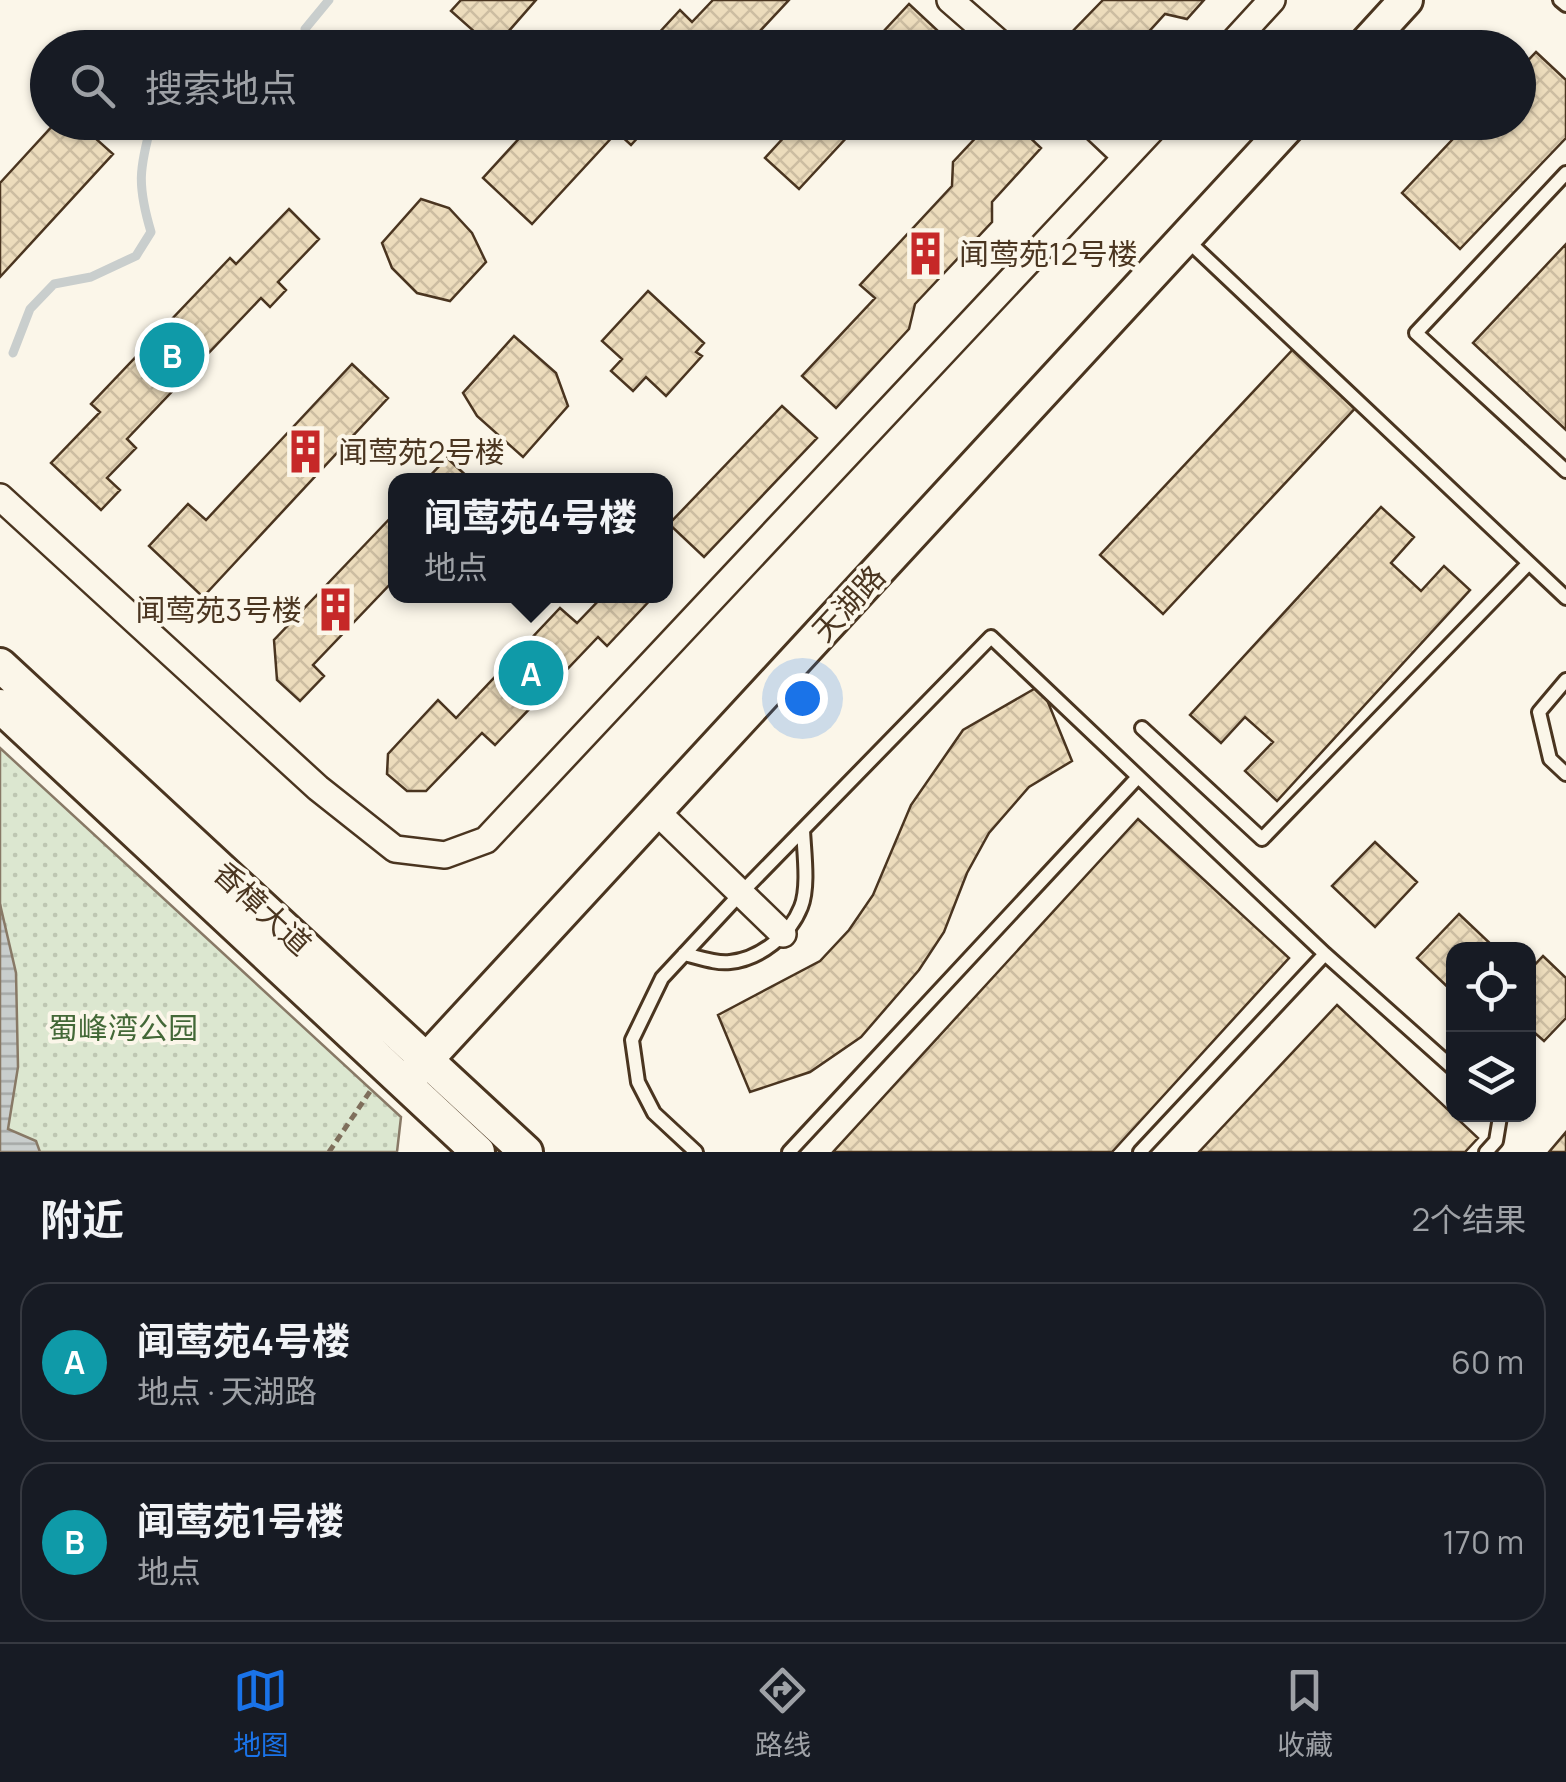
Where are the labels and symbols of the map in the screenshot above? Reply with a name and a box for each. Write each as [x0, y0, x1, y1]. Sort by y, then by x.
building icon: 闻莺苑12号楼 [902, 229, 950, 277]
place label: 闻莺苑12号楼 [959, 233, 1138, 274]
pin: B [140, 318, 204, 392]
building icon: 闻莺苑2号楼 [281, 427, 329, 475]
place label: 闻莺苑2号楼 [338, 431, 505, 472]
street label: 天湖路 [802, 556, 894, 650]
building icon: 闻莺苑3号楼 [311, 585, 359, 633]
place label: 闻莺苑3号楼 [135, 589, 302, 630]
pin: A [498, 636, 564, 710]
your location [777, 673, 828, 724]
street label: 香樟大道 [205, 852, 321, 964]
park label: 蜀峰湾公园 [48, 1007, 198, 1048]

